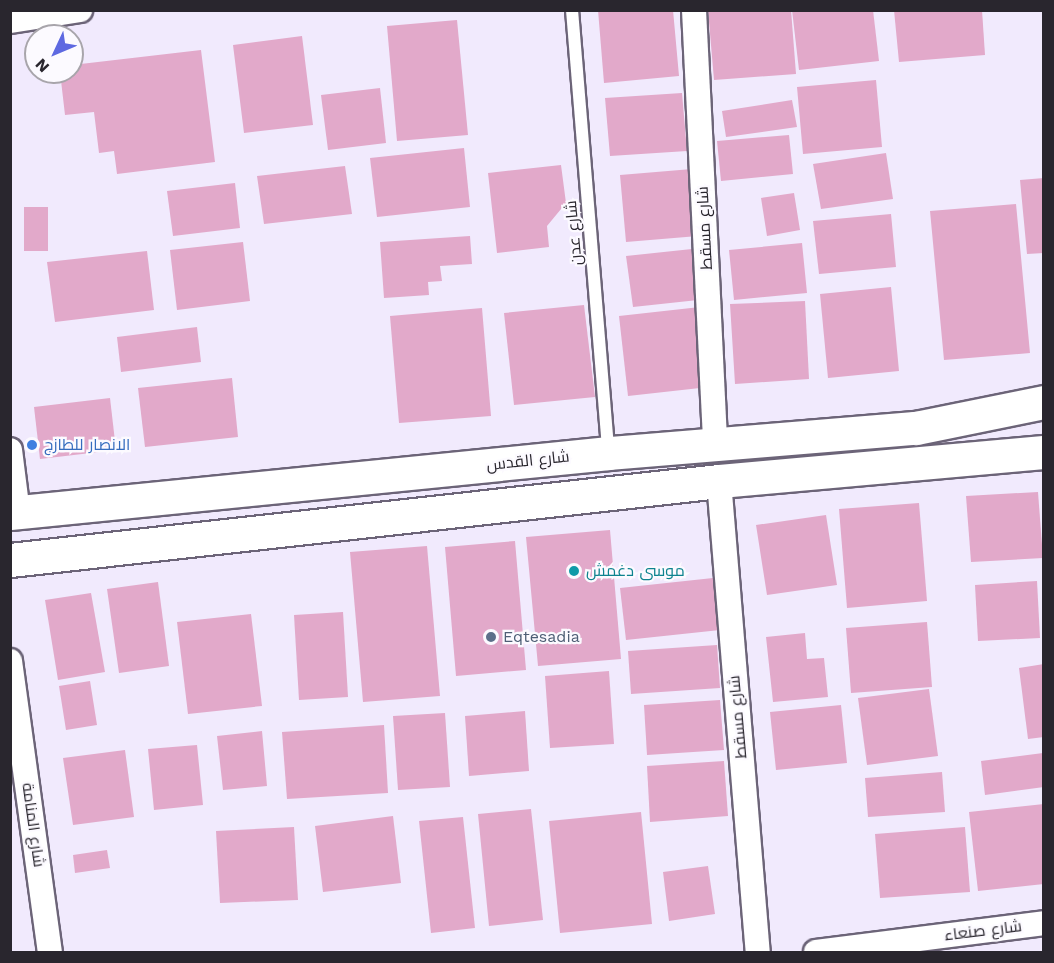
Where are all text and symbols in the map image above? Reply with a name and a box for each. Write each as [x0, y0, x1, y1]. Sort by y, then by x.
north arrow [24, 24, 84, 84]
text: N [31, 55, 53, 76]
street label: شارع مسقط [693, 186, 717, 270]
street label: شارع عدن [562, 200, 586, 266]
place label: الانصار للطازج [44, 435, 130, 455]
marker: الانصار للطازج [25, 438, 39, 452]
street label: شارع القدس [486, 447, 570, 475]
place label: موسى دغمش [586, 561, 685, 581]
marker: موسى دغمش [567, 564, 581, 578]
place label: Eqtesadia [503, 627, 580, 647]
marker: Eqtesadia [484, 630, 498, 644]
street label: شارع مسقط [725, 675, 751, 759]
street label: شارع المنامة [18, 782, 48, 868]
street label: شارع صنعاء [943, 917, 1023, 945]

